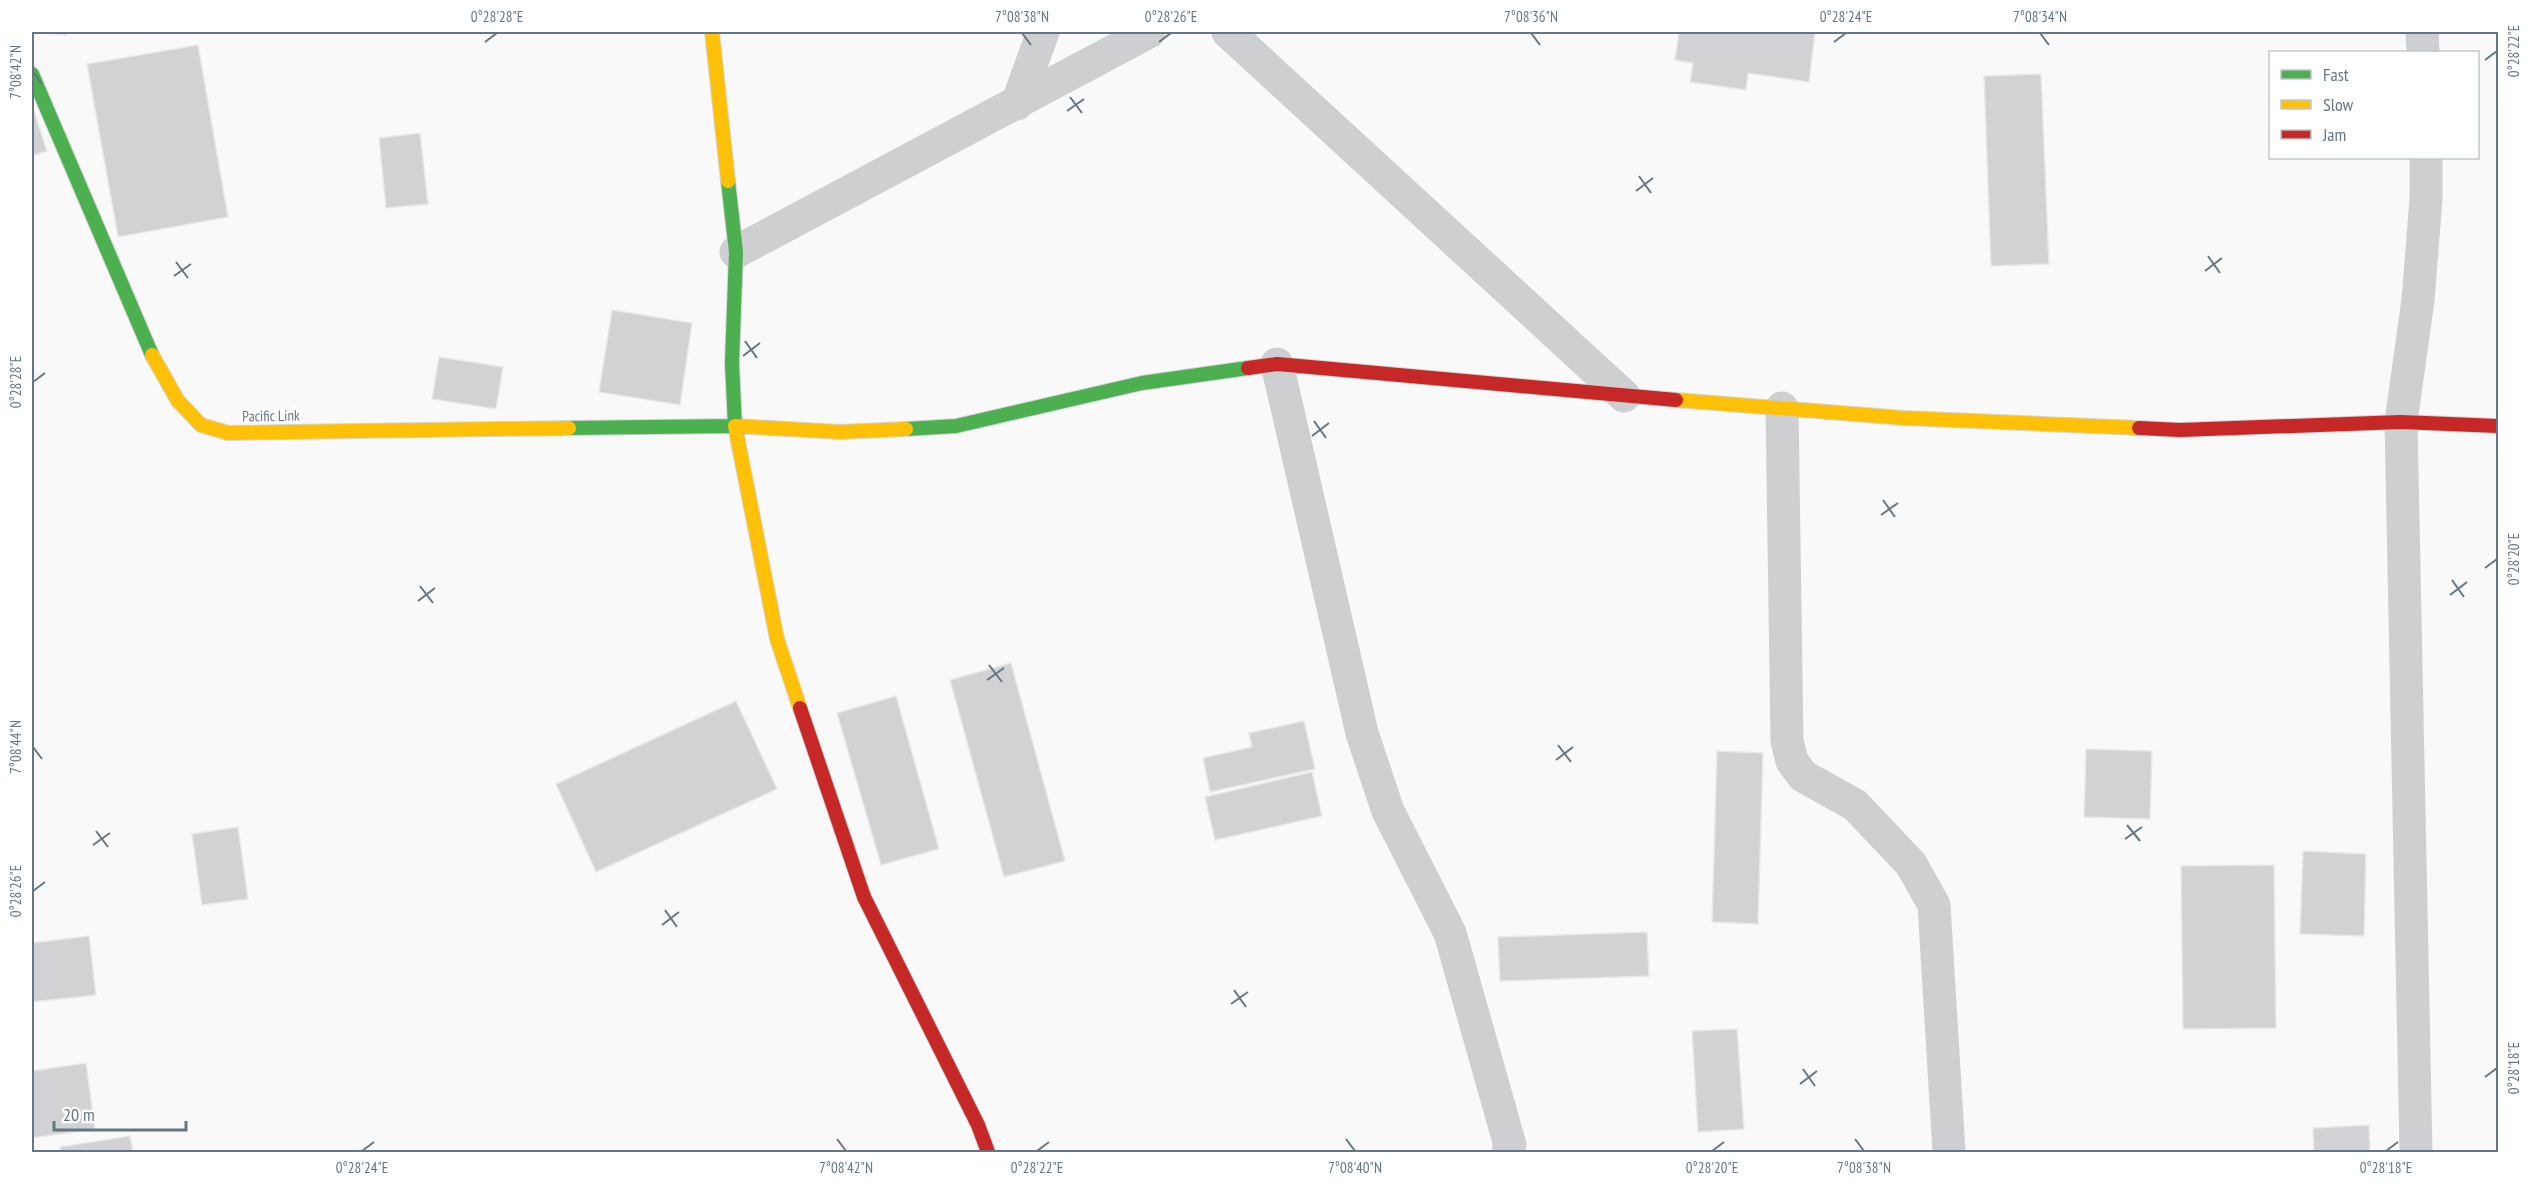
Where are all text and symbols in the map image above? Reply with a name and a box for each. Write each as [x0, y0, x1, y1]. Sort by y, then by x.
text: 0°28'28"E [471, 7, 523, 26]
text: 7°08'38"N [995, 7, 1049, 26]
text: 0°28'26"E [1145, 7, 1197, 26]
text: 7°08'36"N [1504, 7, 1558, 26]
text: 0°28'24"E [1820, 7, 1872, 26]
text: 7°08'34"N [2013, 7, 2067, 26]
text: 0°28'22"E [2504, 25, 2523, 77]
text: 7°08'42"N [6, 45, 25, 99]
legend [2269, 51, 2479, 159]
text: Fast [2323, 63, 2349, 86]
text: Slow [2323, 93, 2354, 116]
text: Jam [2322, 123, 2346, 146]
text: 0°28'28"E [6, 356, 25, 408]
street label: Pacific Link [242, 405, 300, 426]
text: 0°28'20"E [2504, 533, 2523, 585]
text: 7°08'44"N [6, 720, 25, 774]
text: 0°28'26"E [6, 865, 25, 917]
text: 0°28'18"E [2504, 1042, 2523, 1094]
scale bar [54, 1094, 186, 1132]
text: 20 m [63, 1103, 95, 1126]
text: 0°28'24"E [336, 1158, 388, 1177]
text: 7°08'42"N [819, 1158, 873, 1177]
text: 0°28'22"E [1011, 1158, 1063, 1177]
text: 7°08'40"N [1328, 1158, 1382, 1177]
text: 0°28'20"E [1686, 1158, 1738, 1177]
text: 7°08'38"N [1837, 1158, 1891, 1177]
text: 0°28'18"E [2360, 1158, 2412, 1177]

